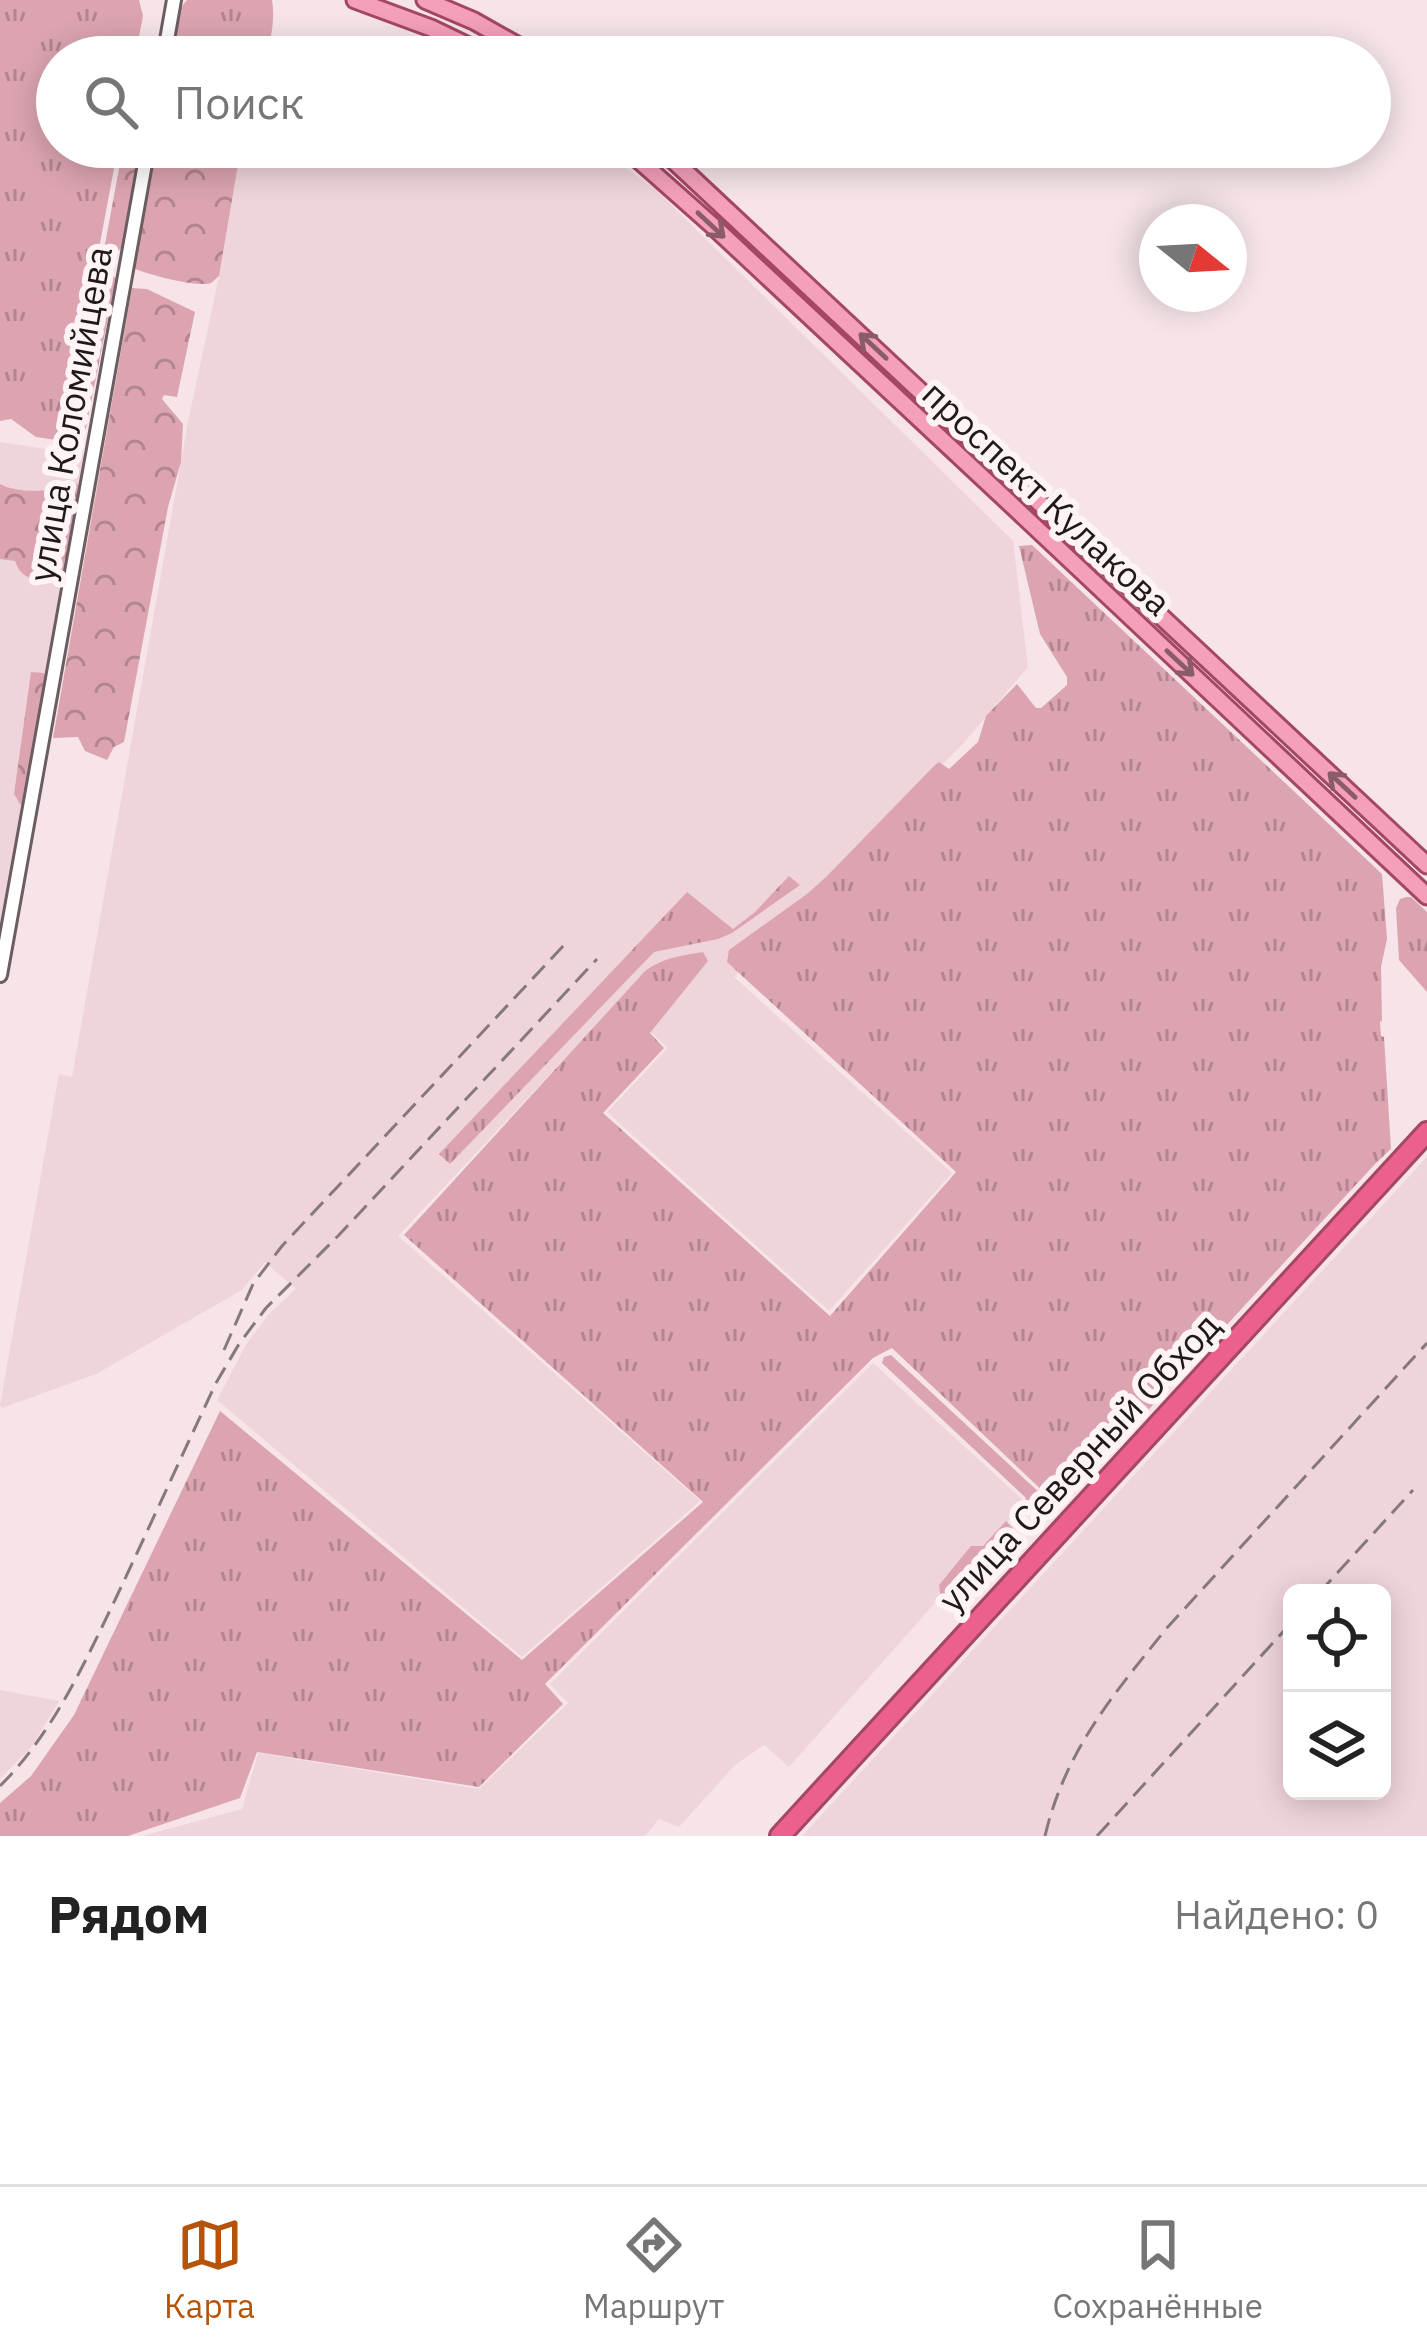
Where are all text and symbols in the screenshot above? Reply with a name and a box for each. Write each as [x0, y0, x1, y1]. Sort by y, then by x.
search box [36, 36, 1391, 168]
icon: search [78, 69, 144, 135]
text: Поиск [174, 73, 304, 131]
north arrow [1139, 204, 1247, 312]
one-way arrow [695, 210, 725, 239]
street label: улица Коломийцева [17, 243, 122, 585]
one-way arrow [859, 332, 889, 360]
street label: проспект Кулакова [913, 370, 1182, 625]
one-way arrow [1165, 649, 1194, 677]
one-way arrow [1327, 771, 1357, 799]
street label: улица Северный Обход [928, 1302, 1230, 1621]
map controls [1283, 1584, 1391, 1800]
button: locate [1283, 1584, 1391, 1692]
button: layers [1283, 1692, 1391, 1800]
text: Рядом [48, 1881, 210, 1947]
text: Найдено: 0 [1174, 1889, 1379, 1940]
tab: Карта [164, 2212, 255, 2327]
tab: Маршрут [583, 2212, 724, 2327]
tab: Сохранённые [1052, 2212, 1263, 2327]

